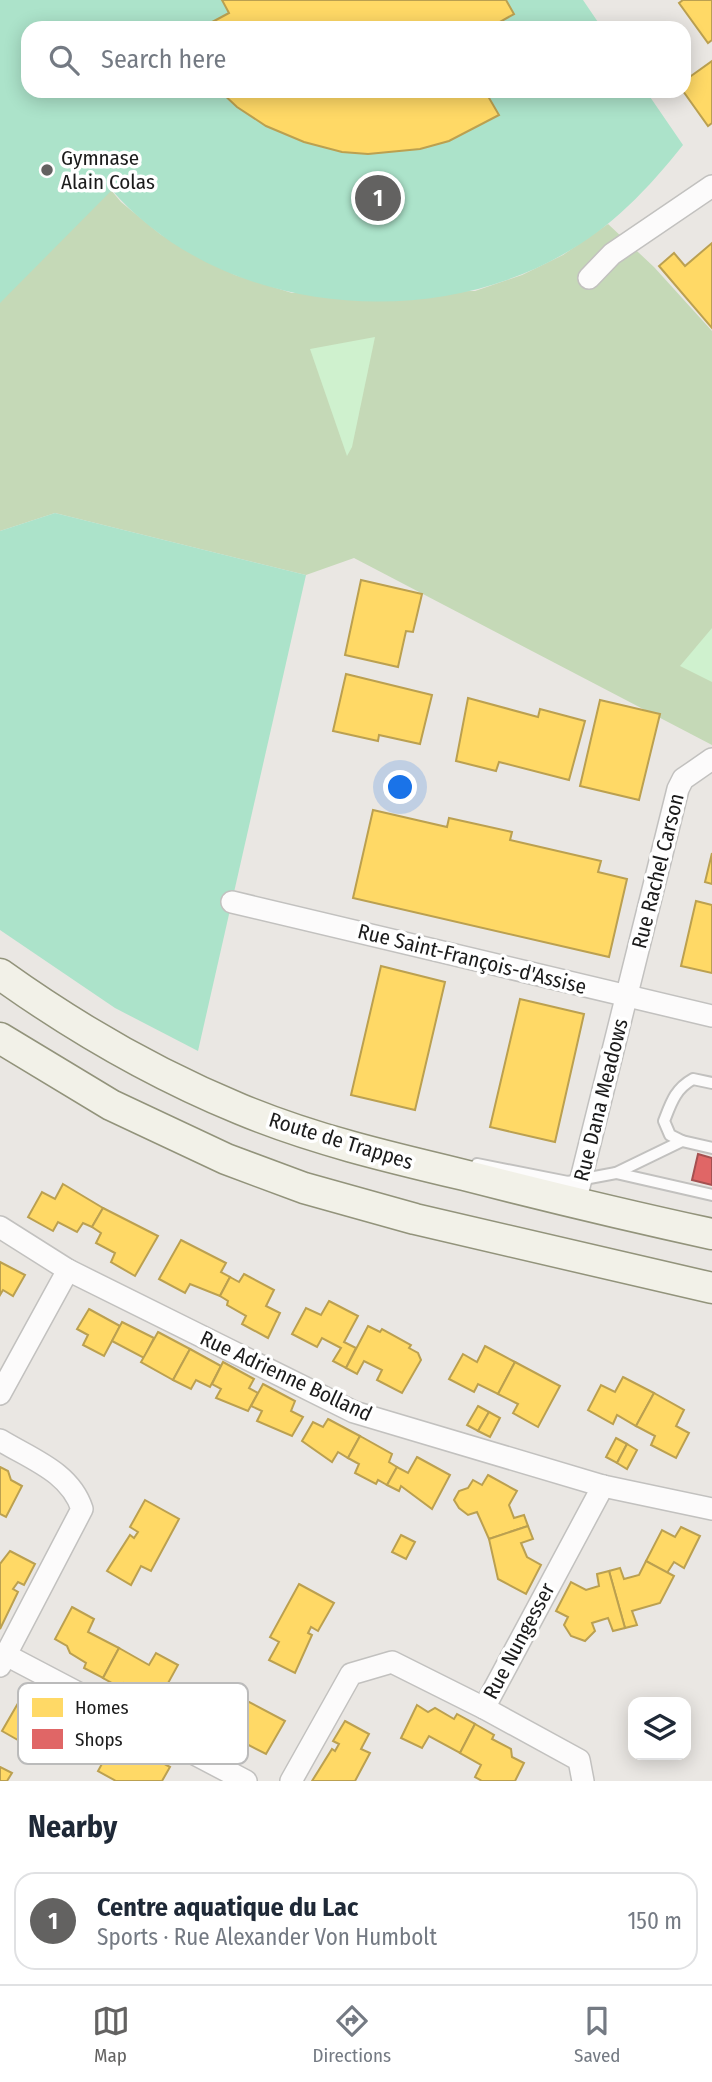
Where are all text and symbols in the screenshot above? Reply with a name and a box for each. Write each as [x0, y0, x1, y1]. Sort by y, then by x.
search box [21, 21, 691, 98]
icon: search [45, 41, 83, 79]
text: Search here [101, 44, 226, 75]
place label: Gymnase Alain Colas [61, 145, 155, 195]
marker: Gymnase Alain Colas [39, 162, 55, 178]
pin: 1 [355, 172, 401, 224]
your location [383, 770, 417, 804]
street label: Rue Rachel Carson [626, 791, 690, 951]
street label: Rue Saint-François-d'Assise [355, 918, 589, 1000]
street label: Rue Dana Meadows [568, 1016, 634, 1184]
street label: Route de Trappes [266, 1107, 416, 1175]
street label: Rue Adrienne Bolland [196, 1325, 376, 1427]
street label: Rue Nungesser [478, 1578, 561, 1704]
legend [18, 1683, 248, 1764]
text: Homes [75, 1696, 129, 1719]
map controls [628, 1697, 691, 1760]
button: layers [628, 1697, 691, 1760]
text: Shops [75, 1728, 123, 1751]
text: Nearby [28, 1809, 117, 1845]
text: Centre aquatique du Lac [97, 1892, 358, 1923]
text: 1 [48, 1907, 58, 1935]
text: 150 m [627, 1907, 682, 1935]
text: Sports · Rue Alexander Von Humbolt [97, 1923, 437, 1951]
tab: Map [92, 2002, 130, 2067]
tab: Directions [313, 2002, 391, 2067]
tab: Saved [574, 2002, 620, 2067]

